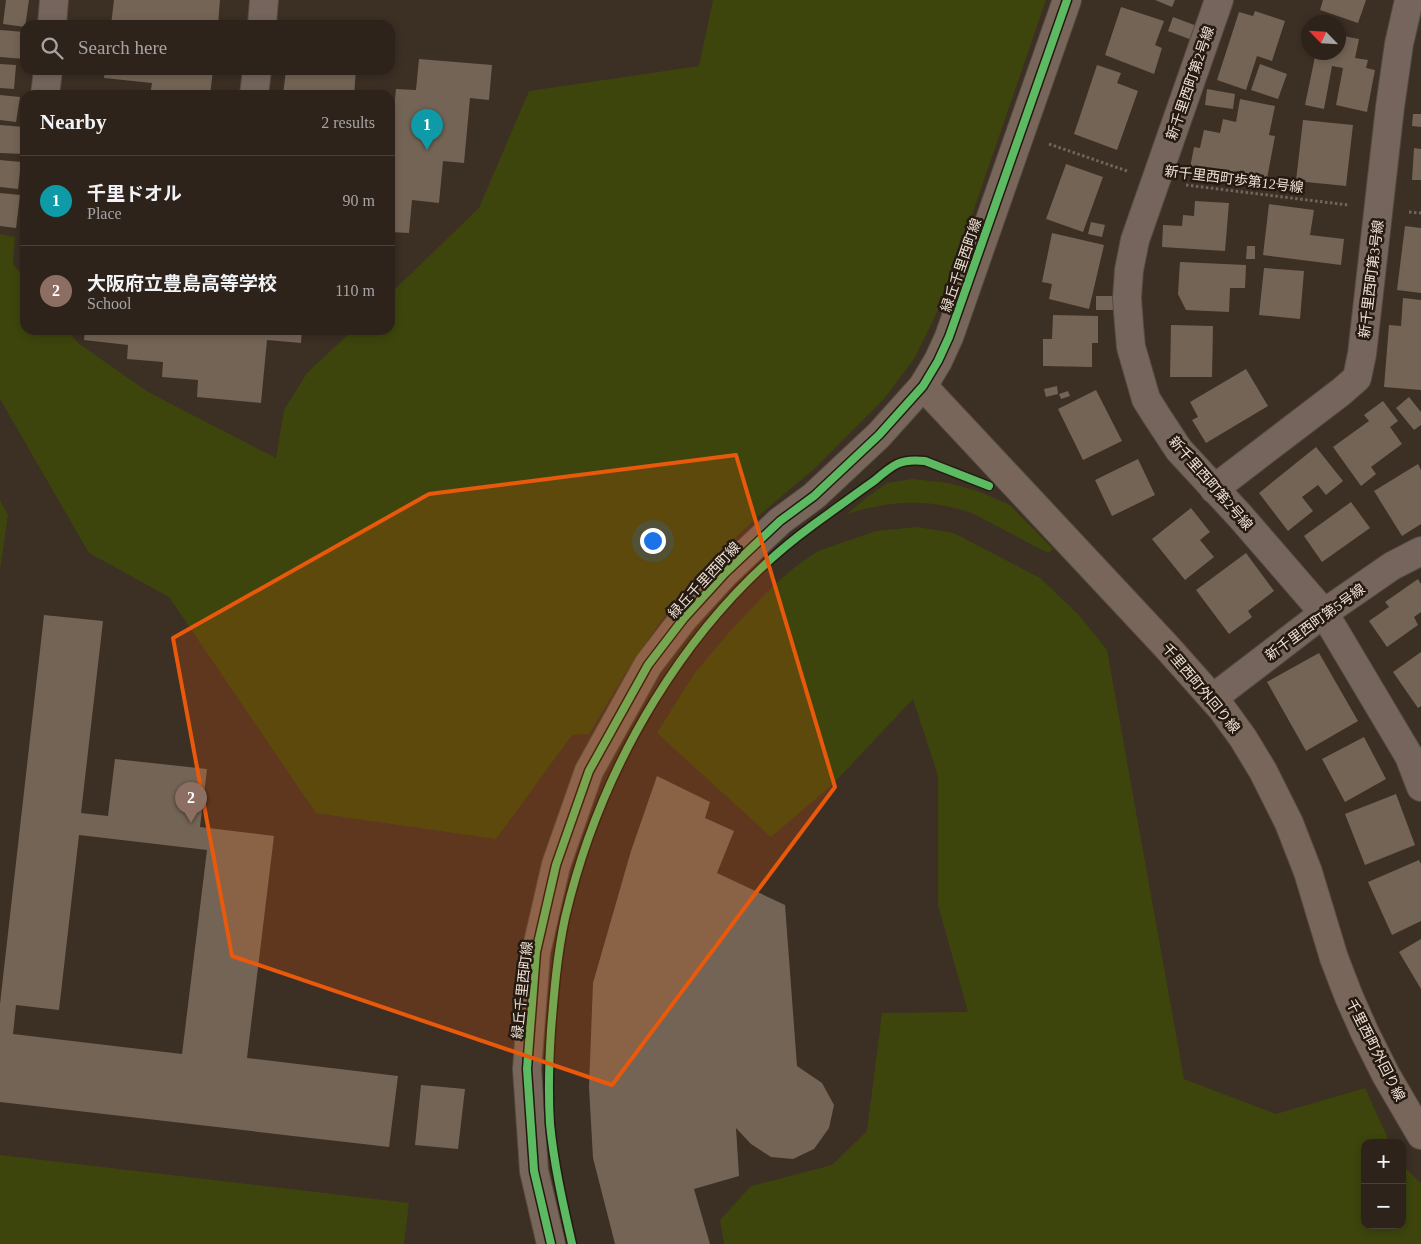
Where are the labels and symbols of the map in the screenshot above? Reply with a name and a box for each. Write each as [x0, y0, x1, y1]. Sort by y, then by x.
north arrow [1301, 15, 1346, 60]
street label: 新千里西町第2号線 [1163, 24, 1217, 142]
pin: 1 [411, 109, 443, 150]
street label: 新千里西町歩第12号線 [1164, 163, 1304, 195]
street label: 緑丘千里西町線 [938, 216, 985, 314]
street label: 新千里西町第3号線 [1356, 219, 1386, 339]
street label: 新千里西町第2号線 [1166, 433, 1256, 533]
your location [640, 528, 666, 554]
street label: 緑丘千里西町線 [665, 539, 743, 621]
street label: 新千里西町第5号線 [1262, 581, 1368, 663]
street label: 千里西町外回り線 [1159, 640, 1243, 736]
pin: 2 [175, 782, 207, 823]
street label: 緑丘千里西町線 [510, 941, 535, 1040]
street label: 千里西町外回り線 [1343, 996, 1409, 1104]

